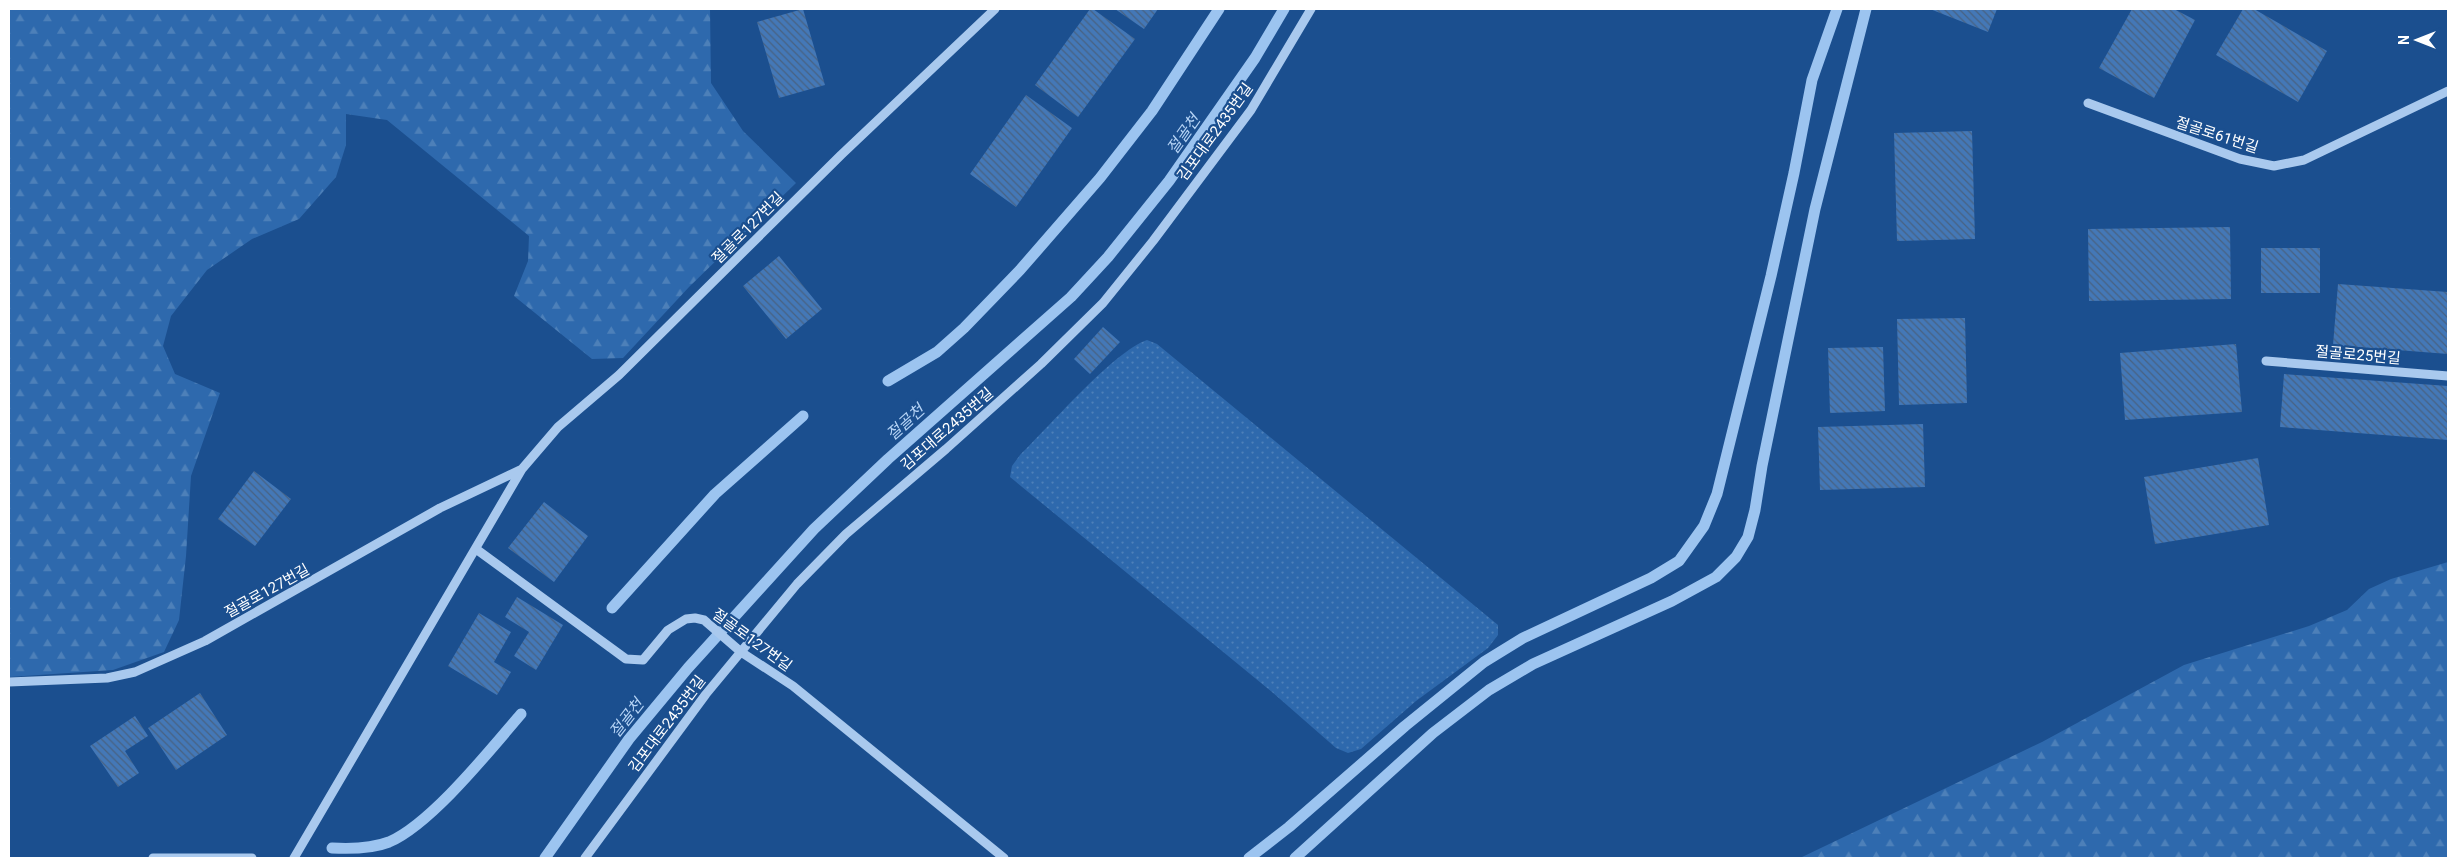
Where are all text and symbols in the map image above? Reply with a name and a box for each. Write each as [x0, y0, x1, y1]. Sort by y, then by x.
north arrow [2392, 15, 2442, 65]
text: N [2396, 35, 2412, 45]
street label: 김포대로2435번길 [1173, 80, 1257, 184]
water label: 절골천 [1163, 109, 1205, 158]
street label: 절골로61번길 [2173, 113, 2261, 157]
street label: 절골로127번길 [708, 188, 788, 268]
street label: 절골로25번길 [2314, 342, 2402, 368]
street label: 김포대로2435번길 [897, 384, 997, 474]
water label: 절골천 [883, 399, 930, 444]
street label: 절골로127번길 [221, 560, 313, 622]
street label: 절골로127번길 [709, 605, 795, 675]
street label: 김포대로2435번길 [625, 672, 709, 776]
water label: 절골천 [605, 693, 649, 742]

